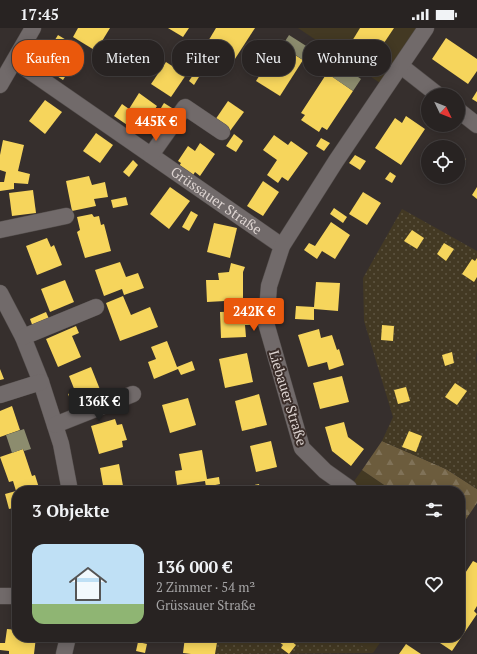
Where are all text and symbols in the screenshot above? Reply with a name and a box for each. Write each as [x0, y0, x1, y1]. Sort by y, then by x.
text: 17:45 [20, 4, 59, 24]
chip: Kaufen [12, 40, 84, 76]
chip: Mieten [92, 40, 164, 76]
chip: Filter [172, 40, 234, 76]
chip: Neu [242, 40, 295, 76]
chip: Wohnung [303, 40, 391, 76]
north arrow [421, 88, 465, 132]
map controls [421, 88, 465, 184]
pin: 445K € [123, 108, 189, 142]
text: 445K € [135, 112, 177, 130]
button: locate [421, 140, 465, 184]
street label: Grüssauer Straße [167, 162, 266, 239]
pin: 242K € [221, 298, 287, 332]
text: 242K € [233, 302, 275, 320]
street label: Liebauer Straße [265, 348, 312, 448]
pin: 136K € [66, 388, 132, 422]
text: 136K € [78, 392, 120, 410]
text: 3 Objekte [32, 499, 109, 522]
icon: filters [423, 499, 445, 521]
text: 136 000 € [156, 555, 232, 578]
icon: home [64, 560, 112, 608]
icon: heart [423, 573, 445, 595]
text: 2 Zimmer · 54 m² [156, 578, 255, 596]
text: Grüssauer Straße [156, 596, 256, 614]

